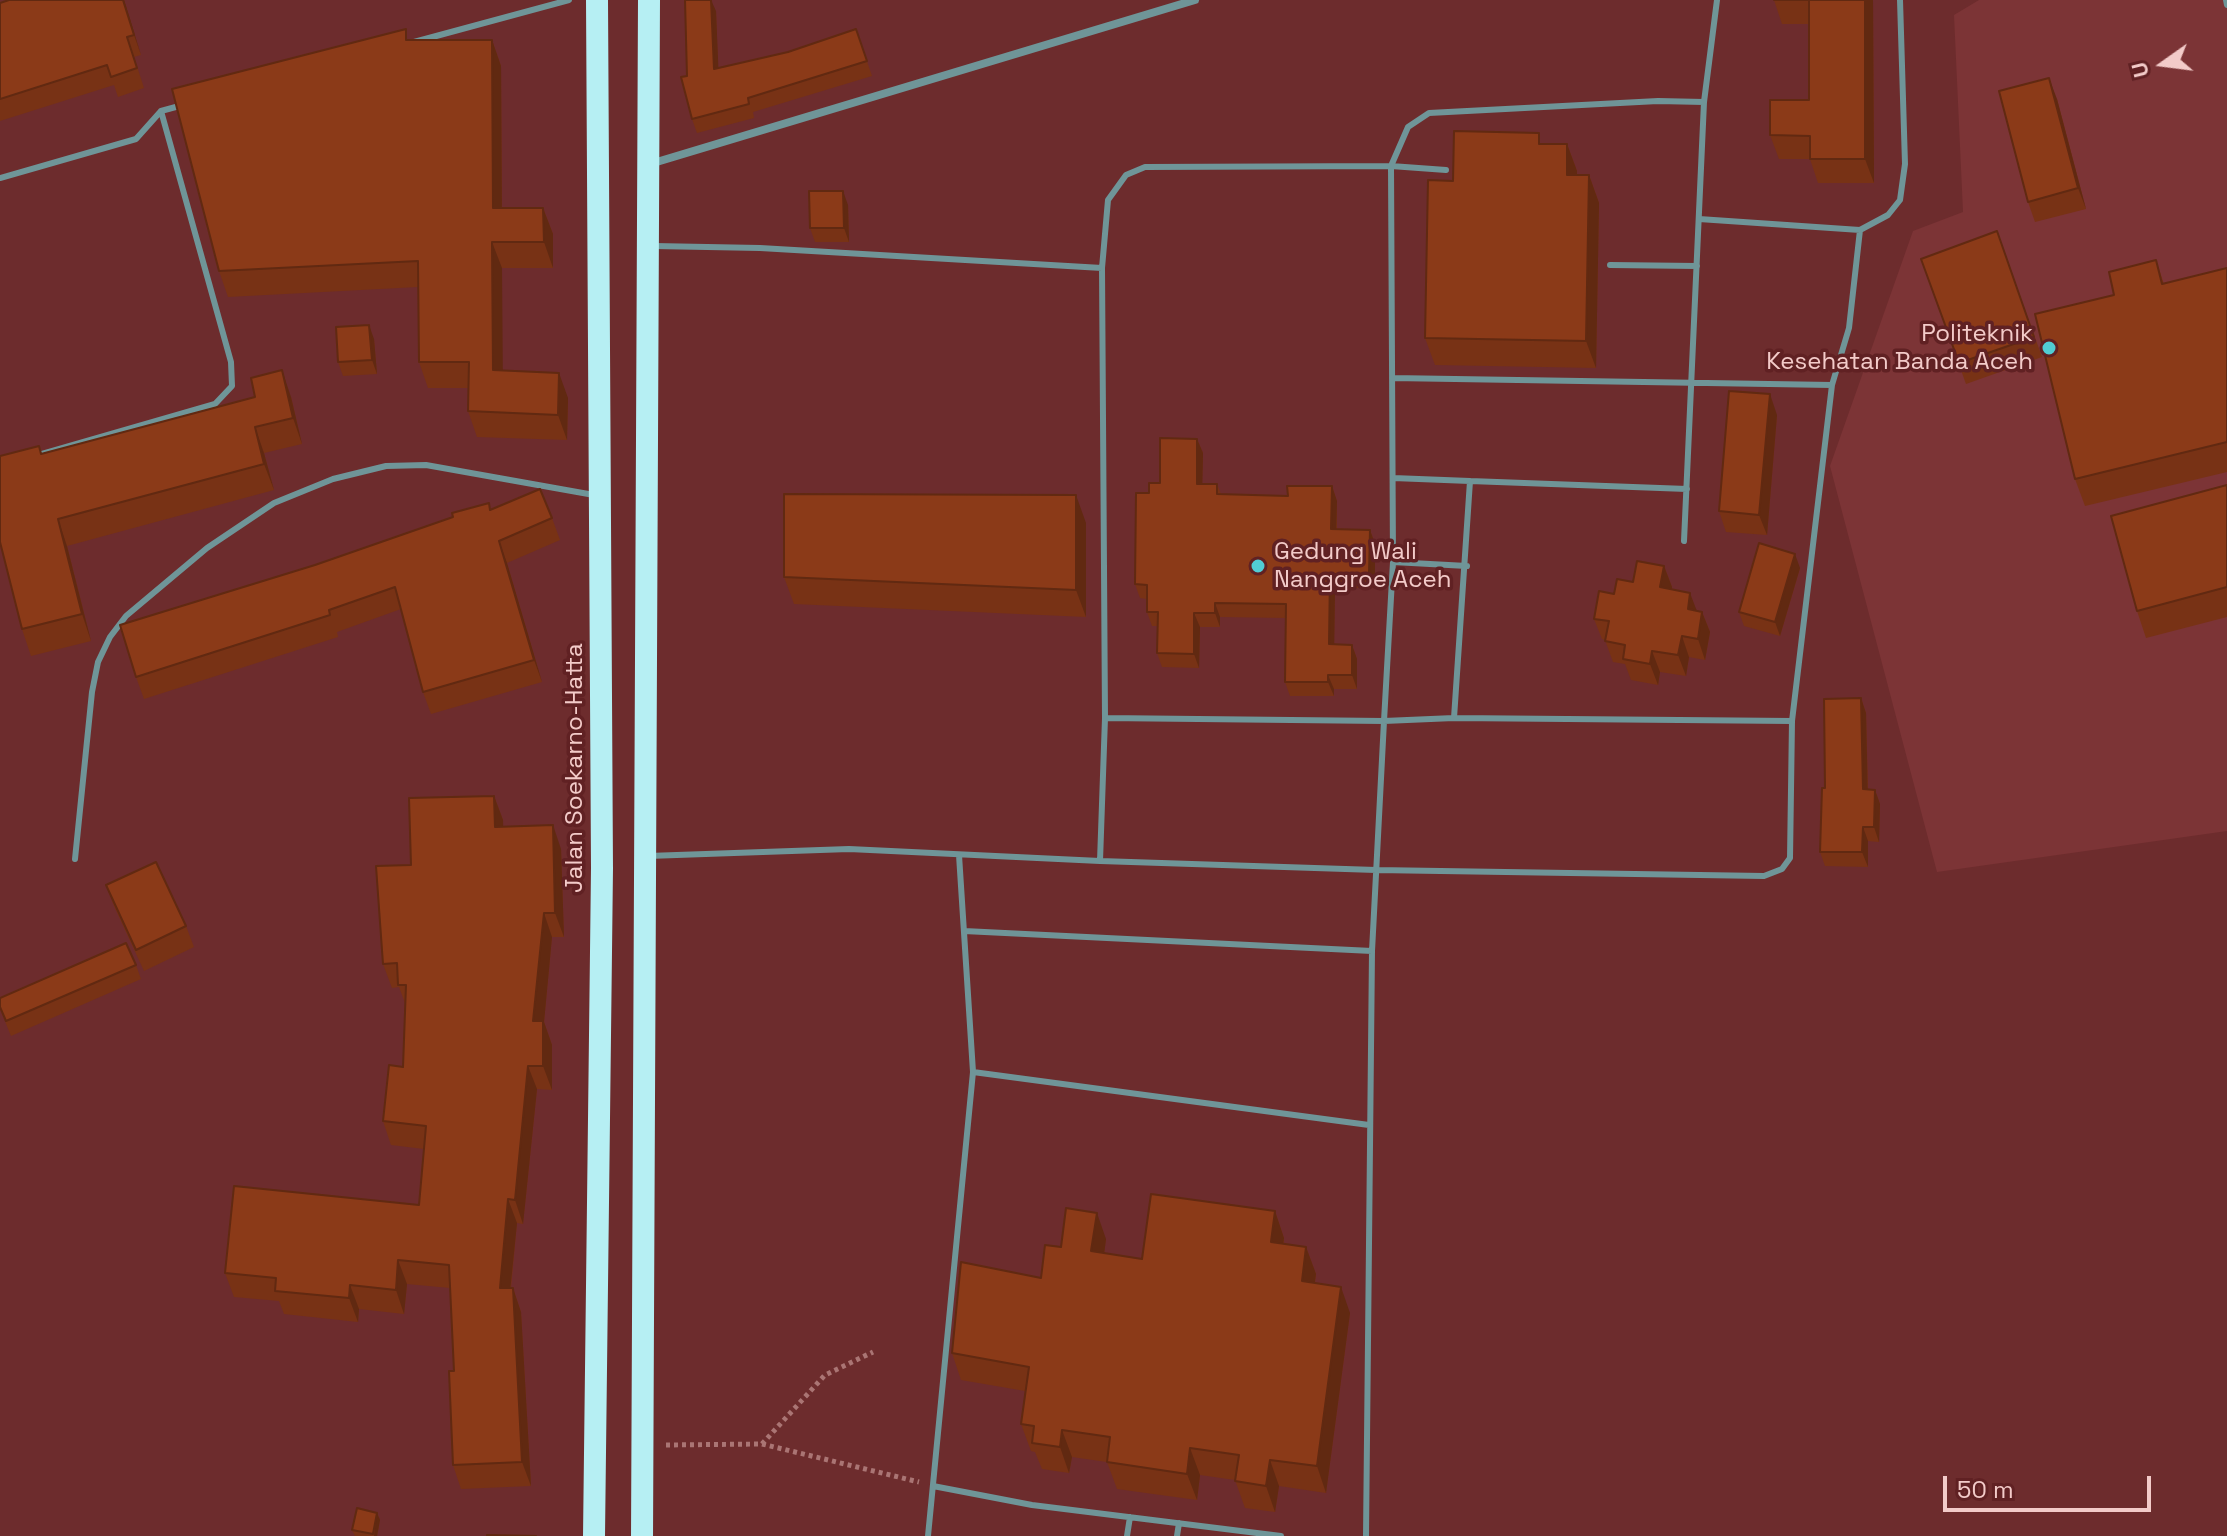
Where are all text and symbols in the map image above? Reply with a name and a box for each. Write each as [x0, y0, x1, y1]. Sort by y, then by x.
north arrow [2123, 24, 2203, 104]
text: U [2124, 59, 2155, 80]
place label: Politeknik Kesehatan Banda Aceh [1766, 320, 2033, 376]
marker: Politeknik Kesehatan Banda Aceh [2040, 339, 2058, 357]
place label: Gedung Wali Nanggroe Aceh [1274, 538, 1451, 594]
marker: Gedung Wali Nanggroe Aceh [1249, 557, 1267, 575]
street label: Jalan Soekarno-Hatta [561, 643, 589, 893]
scale bar [1947, 1460, 2155, 1510]
text: 50 m [1957, 1474, 2014, 1505]

